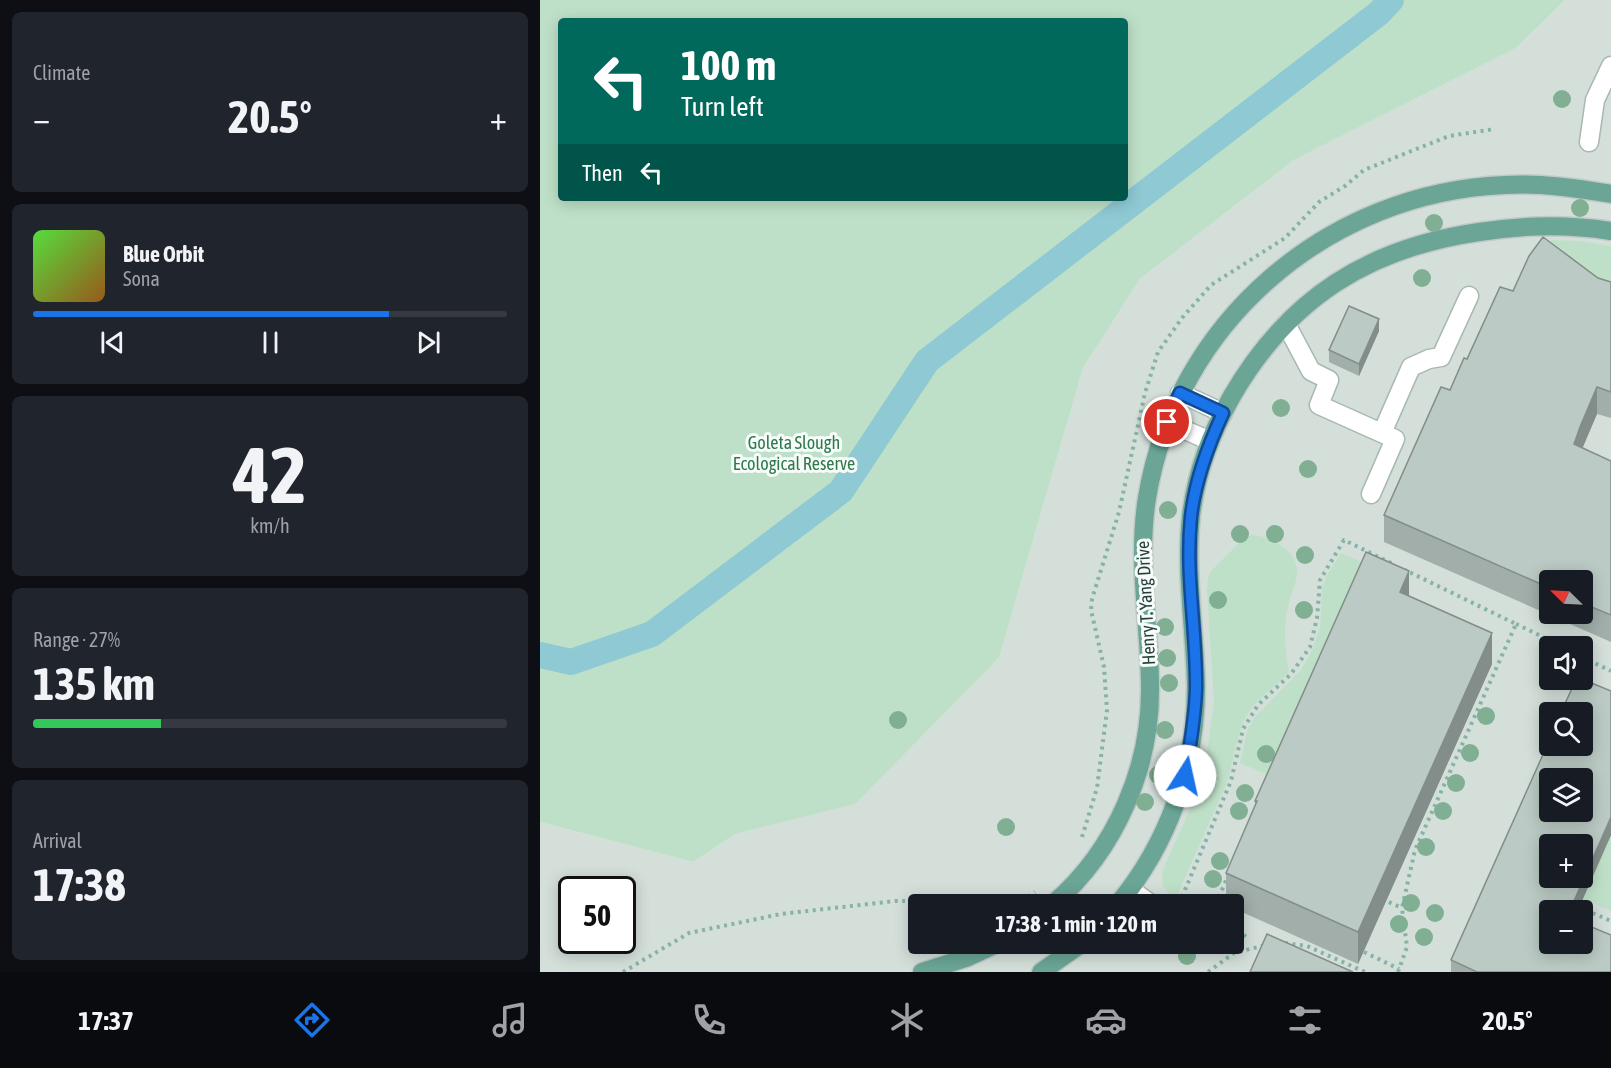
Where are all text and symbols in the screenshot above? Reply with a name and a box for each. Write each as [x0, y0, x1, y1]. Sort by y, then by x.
text: 100 m [681, 41, 776, 89]
icon: left [582, 42, 660, 120]
text: Climate [33, 61, 90, 84]
text: 20.5° [228, 91, 312, 143]
text: Turn left [681, 91, 764, 122]
text: − [33, 99, 50, 137]
text: + [490, 99, 507, 137]
icon: left [635, 156, 668, 189]
text: Then [582, 160, 623, 186]
text: Blue Orbit [123, 241, 204, 267]
text: Sona [123, 267, 160, 290]
icon: previous [96, 326, 129, 359]
icon: pause [254, 326, 287, 359]
icon: next [412, 326, 445, 359]
pin [1141, 396, 1192, 447]
icon: arrive [1150, 405, 1183, 438]
text: 42 [233, 430, 307, 520]
park label: Goleta Slough Ecological Reserve [733, 432, 855, 474]
text: km/h [250, 514, 290, 537]
street label: Henry T. Yang Drive [1132, 540, 1159, 666]
north arrow [1539, 570, 1593, 624]
map controls [1539, 570, 1593, 954]
text: Range · 27% [33, 628, 120, 651]
button: sound [1539, 636, 1593, 690]
text: 135 km [33, 658, 155, 710]
button: search [1539, 702, 1593, 756]
position arrow [1153, 744, 1217, 808]
button: layers [1539, 768, 1593, 822]
text: Arrival [33, 829, 82, 852]
button: + [1539, 834, 1593, 888]
text: 17:38 [33, 859, 126, 911]
speed limit sign: 50 [558, 876, 636, 954]
button: − [1539, 900, 1593, 954]
text: 17:38 · 1 min · 120 m [995, 911, 1157, 937]
icon: directions [291, 999, 333, 1041]
icon: music [489, 999, 531, 1041]
icon: phone [688, 999, 730, 1041]
icon: climate [886, 999, 928, 1041]
icon: car [1085, 999, 1127, 1041]
icon: filters [1284, 999, 1326, 1041]
text: 17:37 [78, 1005, 134, 1036]
text: 20.5° [1482, 1005, 1533, 1036]

